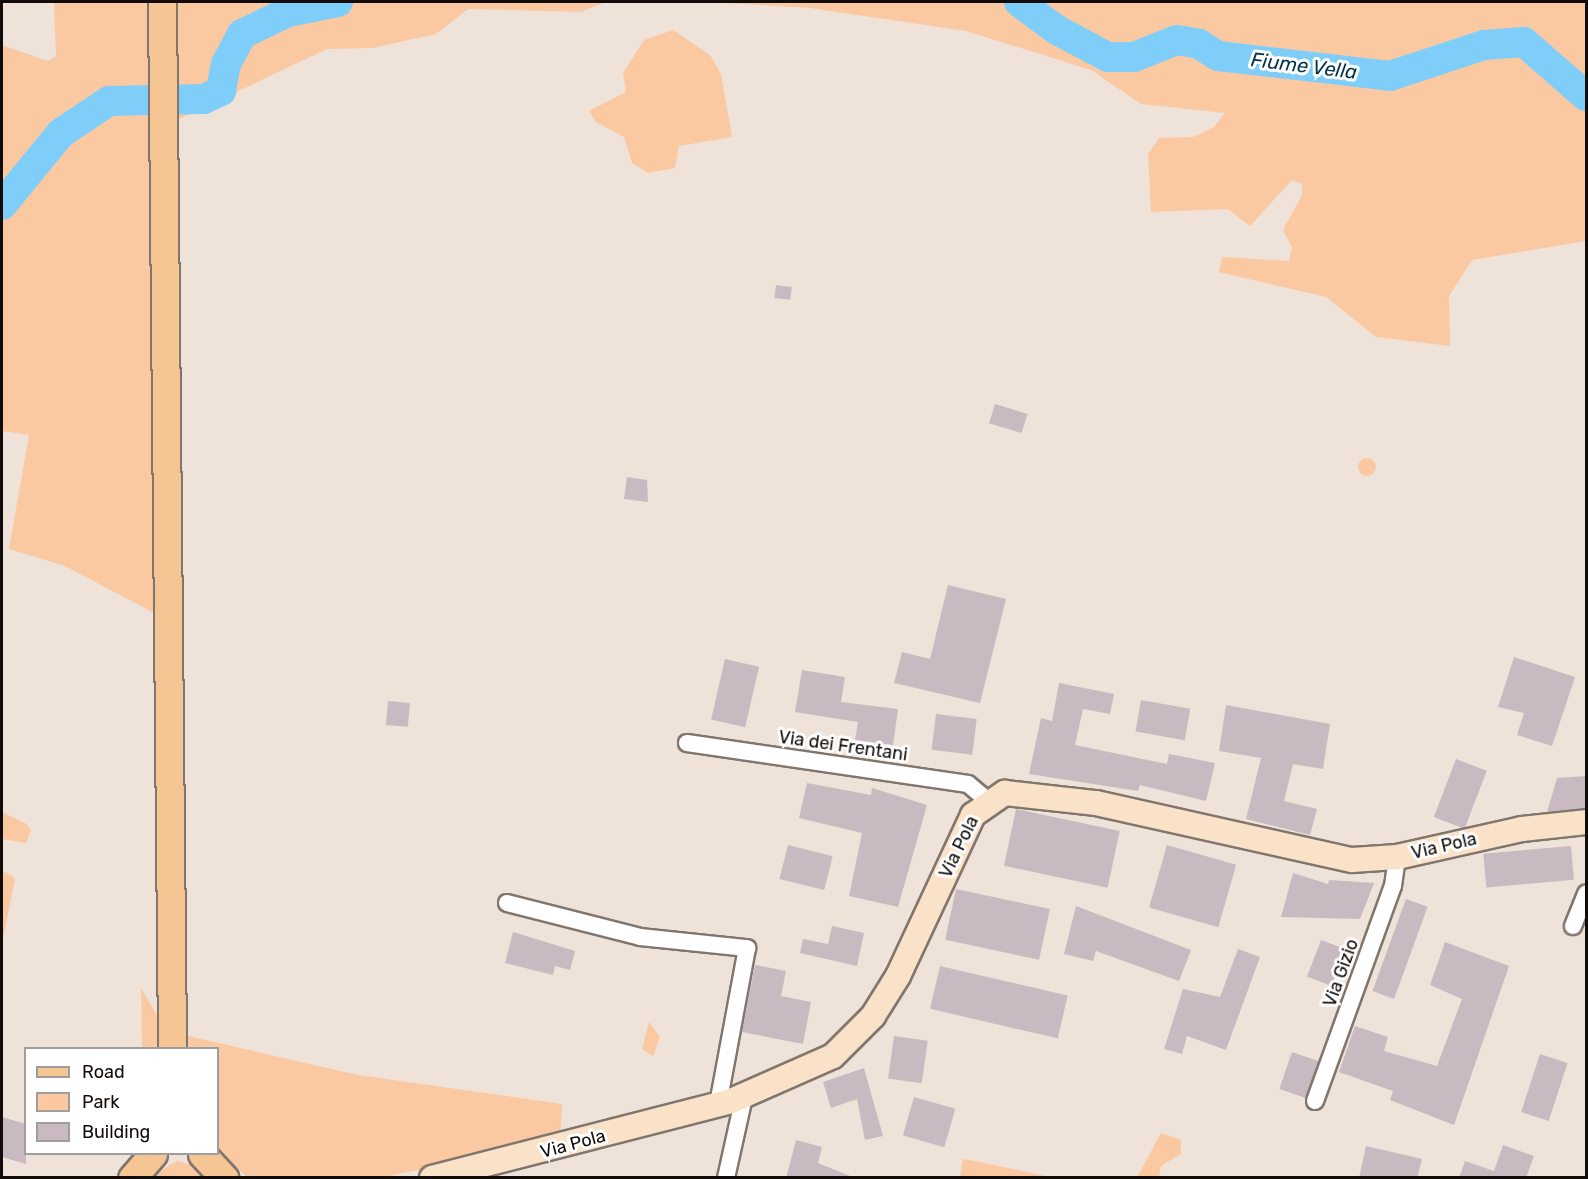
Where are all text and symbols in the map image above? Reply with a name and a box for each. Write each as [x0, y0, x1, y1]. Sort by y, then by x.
water label: Fiume Vella [1249, 48, 1359, 84]
street label: Via dei Frentani [777, 726, 909, 766]
street label: Via Pola [935, 812, 983, 882]
street label: Via Pola [1409, 828, 1479, 864]
street label: Via Gizio [1319, 936, 1363, 1010]
legend [24, 1047, 219, 1155]
text: Road [82, 1061, 125, 1083]
text: Park [82, 1091, 119, 1113]
text: Building [82, 1121, 150, 1143]
street label: Via Pola [538, 1125, 608, 1163]

